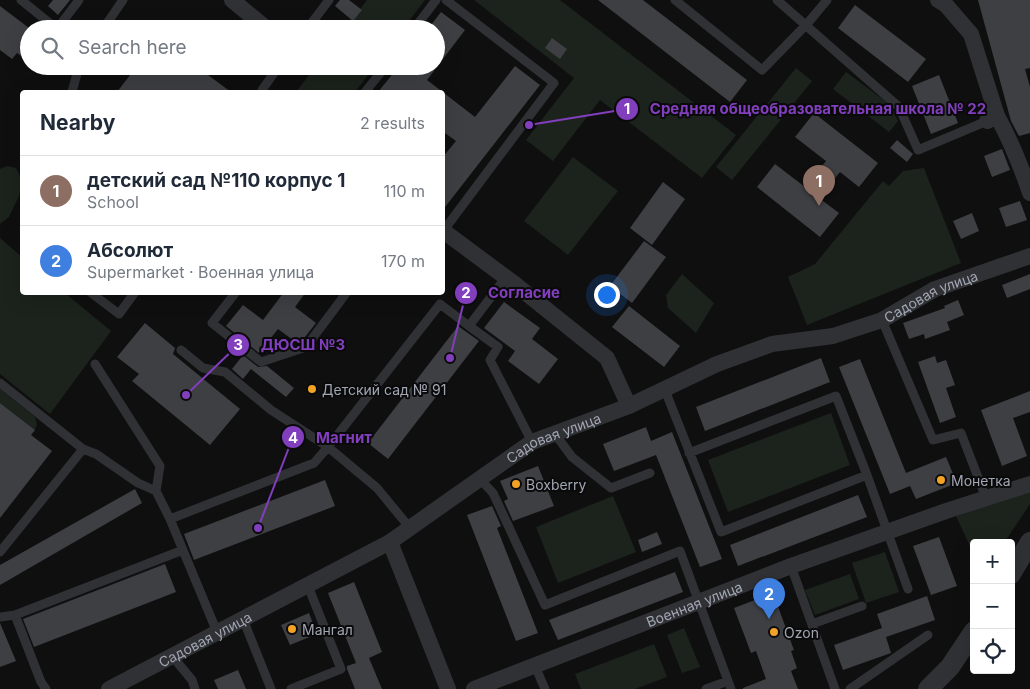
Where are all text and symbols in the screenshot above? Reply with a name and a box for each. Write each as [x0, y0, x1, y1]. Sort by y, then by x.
search box [20, 20, 445, 75]
icon: search [38, 34, 66, 62]
text: Search here [78, 36, 187, 59]
callout: Средняя общеобразовательная школа № 22 [614, 94, 996, 124]
text: 1 [624, 99, 630, 118]
text: Средняя общеобразовательная школа № 22 [650, 99, 986, 118]
text: Nearby [40, 110, 115, 135]
text: 2 results [360, 113, 425, 133]
pin: 1 [803, 165, 835, 206]
text: детский сад №110 корпус 1 [87, 169, 345, 192]
text: 1 [53, 181, 59, 201]
text: 110 m [383, 181, 425, 201]
text: School [87, 192, 139, 212]
text: Абсолют [87, 239, 173, 262]
text: 2 [51, 251, 61, 271]
text: 170 m [381, 251, 425, 271]
text: Supermarket · Военная улица [87, 262, 314, 282]
street label: Садовая улица [881, 266, 980, 326]
callout: Согласие [453, 278, 570, 308]
your location [594, 282, 620, 308]
text: 2 [461, 283, 471, 302]
text: Согласие [488, 283, 560, 302]
callout: ДЮСШ №3 [226, 330, 355, 360]
text: 3 [233, 335, 243, 354]
text: ДЮСШ №3 [261, 335, 345, 354]
place label: Детский сад № 91 [322, 381, 446, 398]
marker: Детский сад № 91 [306, 383, 318, 395]
street label: Садовая улица [502, 409, 603, 466]
callout: Магнит [281, 422, 382, 452]
text: 4 [288, 428, 298, 447]
text: Магнит [316, 428, 372, 447]
place label: Монетка [951, 472, 1011, 489]
marker: Монетка [935, 474, 947, 486]
place label: Boxberry [526, 476, 587, 493]
marker: Boxberry [510, 478, 522, 490]
map controls [970, 539, 1015, 674]
button: + [970, 539, 1015, 584]
street label: Военная улица [644, 577, 745, 630]
pin: 2 [753, 578, 785, 619]
button: − [970, 584, 1015, 629]
street label: Садовая улица [155, 608, 254, 670]
place label: Мангал [302, 621, 353, 638]
marker: Мангал [286, 623, 298, 635]
place label: Ozon [784, 624, 819, 641]
marker: Ozon [768, 626, 780, 638]
button: locate [970, 629, 1015, 674]

